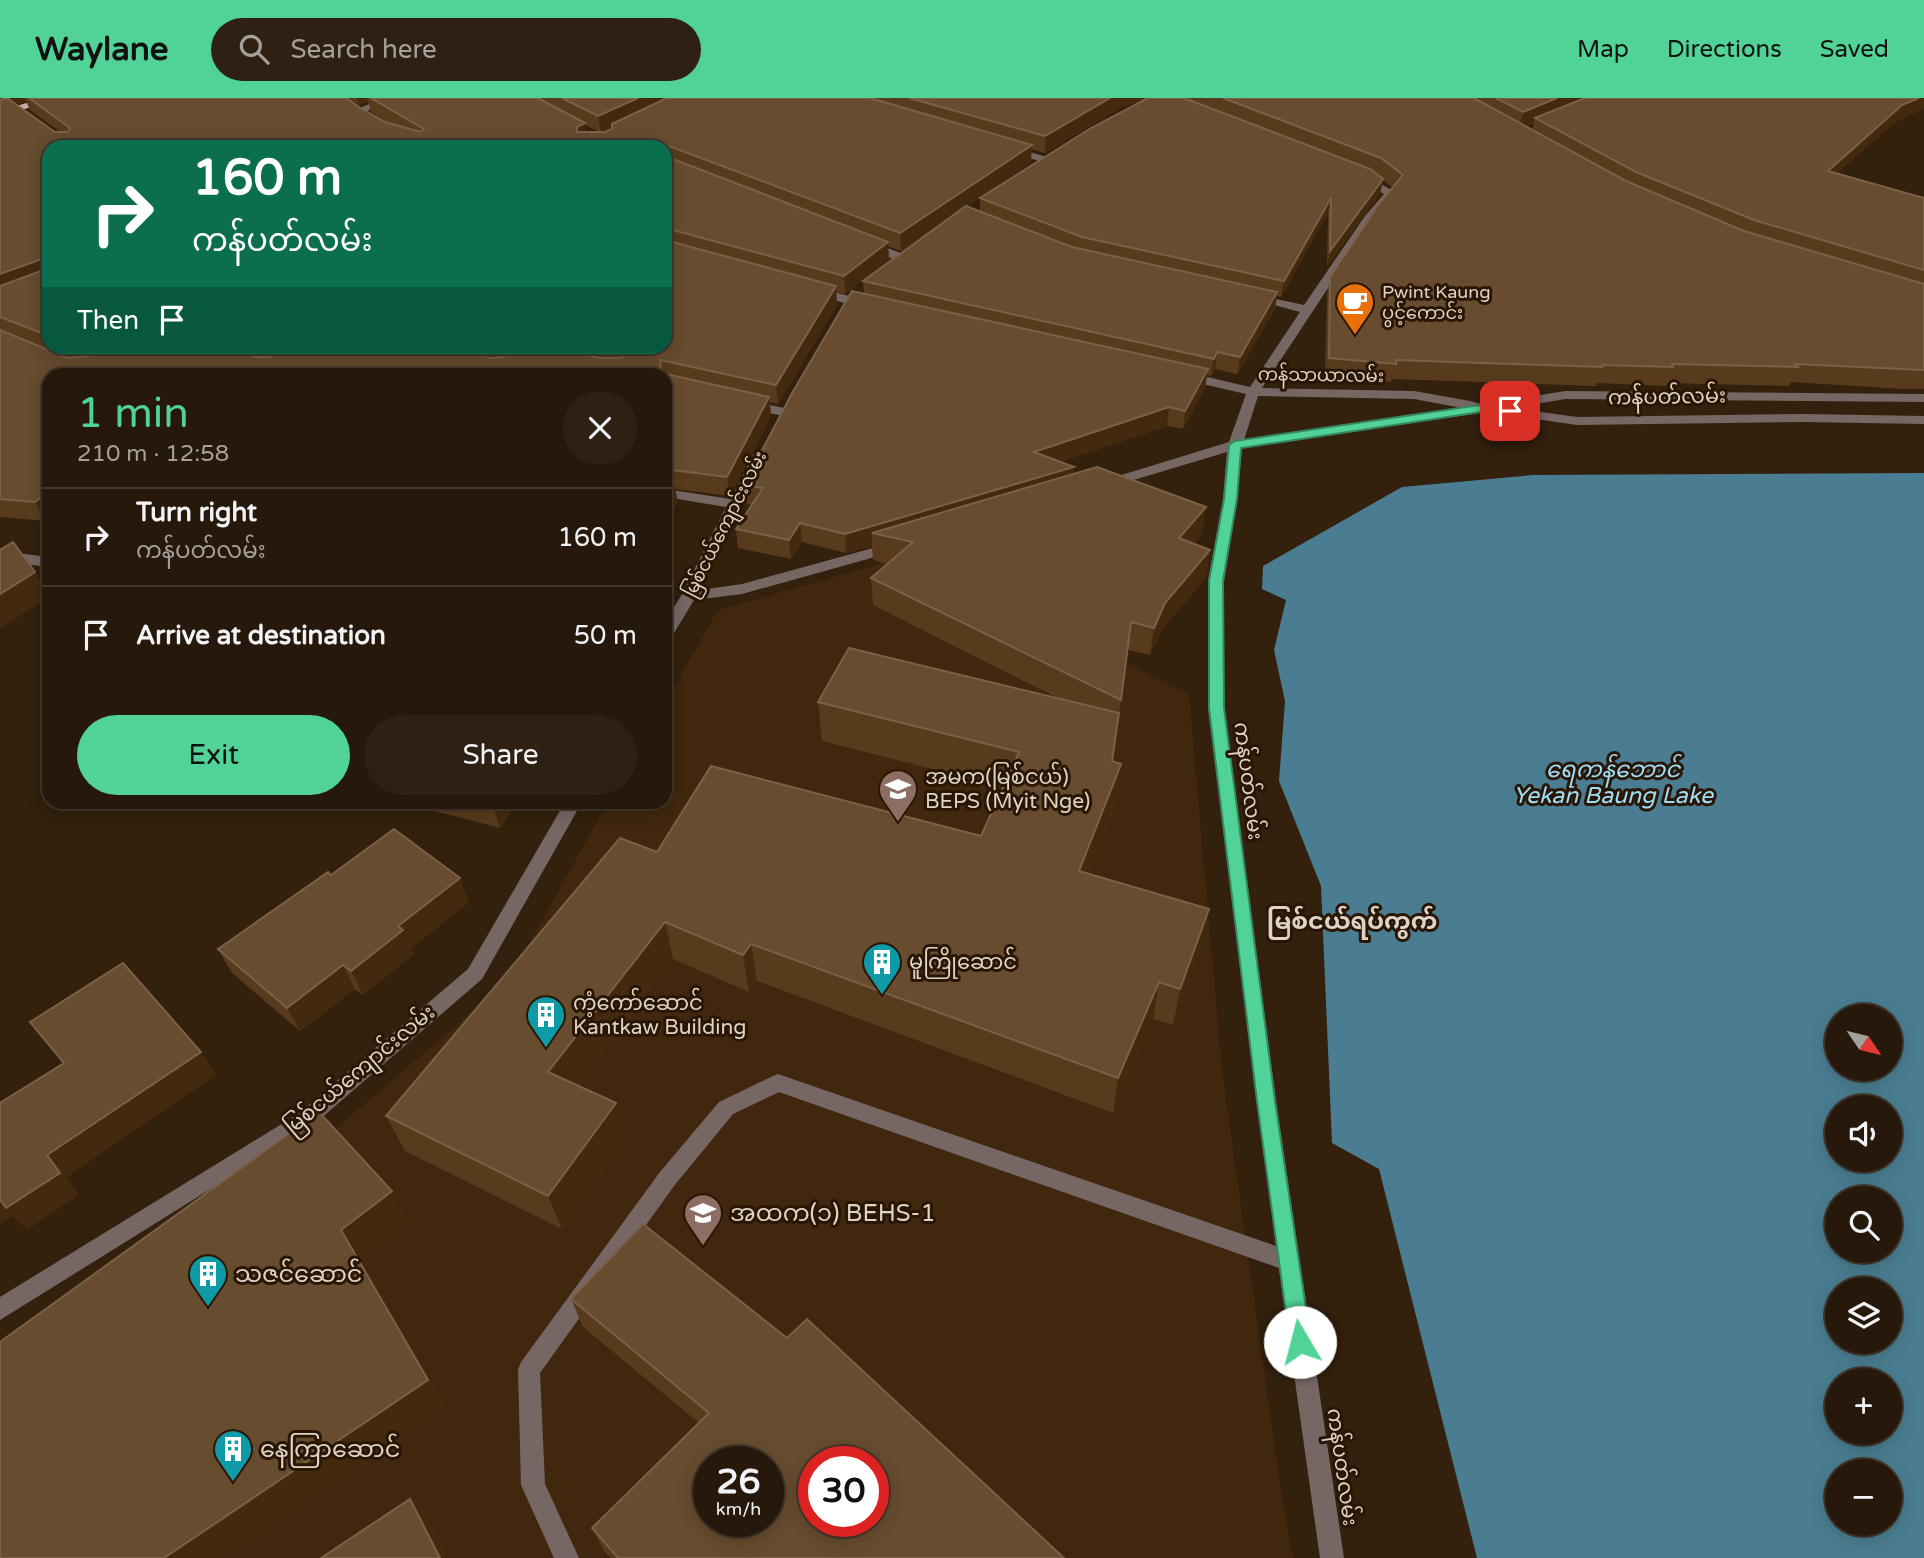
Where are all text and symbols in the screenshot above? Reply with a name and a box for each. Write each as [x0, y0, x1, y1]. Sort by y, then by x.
search box [211, 18, 701, 81]
text: Waylane [35, 30, 169, 69]
icon: search [235, 30, 273, 68]
text: Search here [291, 34, 437, 65]
text: Map [1577, 35, 1629, 64]
text: Directions [1667, 35, 1782, 64]
text: Saved [1820, 35, 1889, 64]
text: 160 m [192, 149, 342, 208]
icon: right [77, 168, 168, 259]
text: ကန်ပတ်လမ်း [192, 222, 373, 260]
cafe icon: Pwint Kaung ပွင့်ကောင်း [1334, 281, 1376, 336]
place label: Pwint Kaung ပွင့်ကောင်း [1382, 281, 1491, 328]
icon: arrive [153, 301, 191, 339]
text: Then [77, 305, 139, 336]
street label: ကန်သာယာလမ်း [1258, 361, 1384, 391]
street label: ကန်ပတ်လမ်း [1607, 379, 1727, 415]
pin [1480, 381, 1540, 441]
text: 1 min [77, 388, 189, 439]
button: close [563, 391, 637, 465]
icon: arrive [1491, 392, 1529, 430]
text: 210 m · 12:58 [77, 440, 229, 468]
street label: မြစ်ငယ်ကျောင်းလမ်း [677, 446, 775, 603]
text: Turn right [136, 497, 257, 528]
icon: right [77, 518, 115, 556]
text: 160 m [557, 522, 637, 553]
text: ကန်ပတ်လမ်း [136, 537, 266, 565]
icon: arrive [77, 616, 115, 654]
text: Arrive at destination [136, 620, 386, 651]
text: 50 m [574, 620, 637, 651]
button: Exit [77, 715, 350, 795]
button: Share [364, 715, 637, 795]
street label: ကန်ပတ်လမ်း [1224, 720, 1272, 842]
water label: ရေကန်ဘောင် Yekan Baung Lake [1513, 753, 1715, 810]
place label: အမက(မြစ်ငယ်) BEPS (Myit Nge) [925, 761, 1090, 814]
school or university icon: အမက(မြစ်ငယ်) BEPS (Myit Nge) [877, 768, 919, 823]
district label: မြစ်ငယ်ရပ်ကွက် [1267, 905, 1437, 940]
building icon: မူကြိုဆောင် [861, 941, 903, 996]
place label: မူကြိုဆောင် [909, 946, 1017, 979]
place label: ကံ့ကော်ဆောင် Kantkaw Building [573, 987, 747, 1040]
building icon: ကံ့ကော်ဆောင် Kantkaw Building [525, 994, 567, 1049]
street label: မြစ်ငယ်ကျောင်းလမ်း [277, 997, 443, 1144]
north arrow [1825, 1004, 1902, 1082]
map controls [1825, 1004, 1902, 1536]
button: sound [1825, 1095, 1902, 1172]
button: search [1825, 1186, 1902, 1263]
school or university icon: အထက(၁) BEHS-1 [682, 1192, 724, 1247]
place label: အထက(၁) BEHS-1 [730, 1199, 936, 1228]
building icon: သဇင်ဆောင် [187, 1253, 229, 1308]
place label: သဇင်ဆောင် [235, 1258, 362, 1289]
button: layers [1825, 1277, 1902, 1354]
position arrow [1263, 1305, 1337, 1379]
button: + [1825, 1368, 1902, 1445]
street label: ကန်ပတ်လမ်း [1317, 1406, 1367, 1528]
building icon: နေကြာဆောင် [212, 1428, 254, 1483]
place label: နေကြာဆောင် [260, 1433, 400, 1468]
speed limit sign: 30 [798, 1446, 889, 1537]
button: − [1825, 1459, 1902, 1536]
text: 26 [717, 1461, 760, 1503]
text: km/h [716, 1498, 761, 1520]

